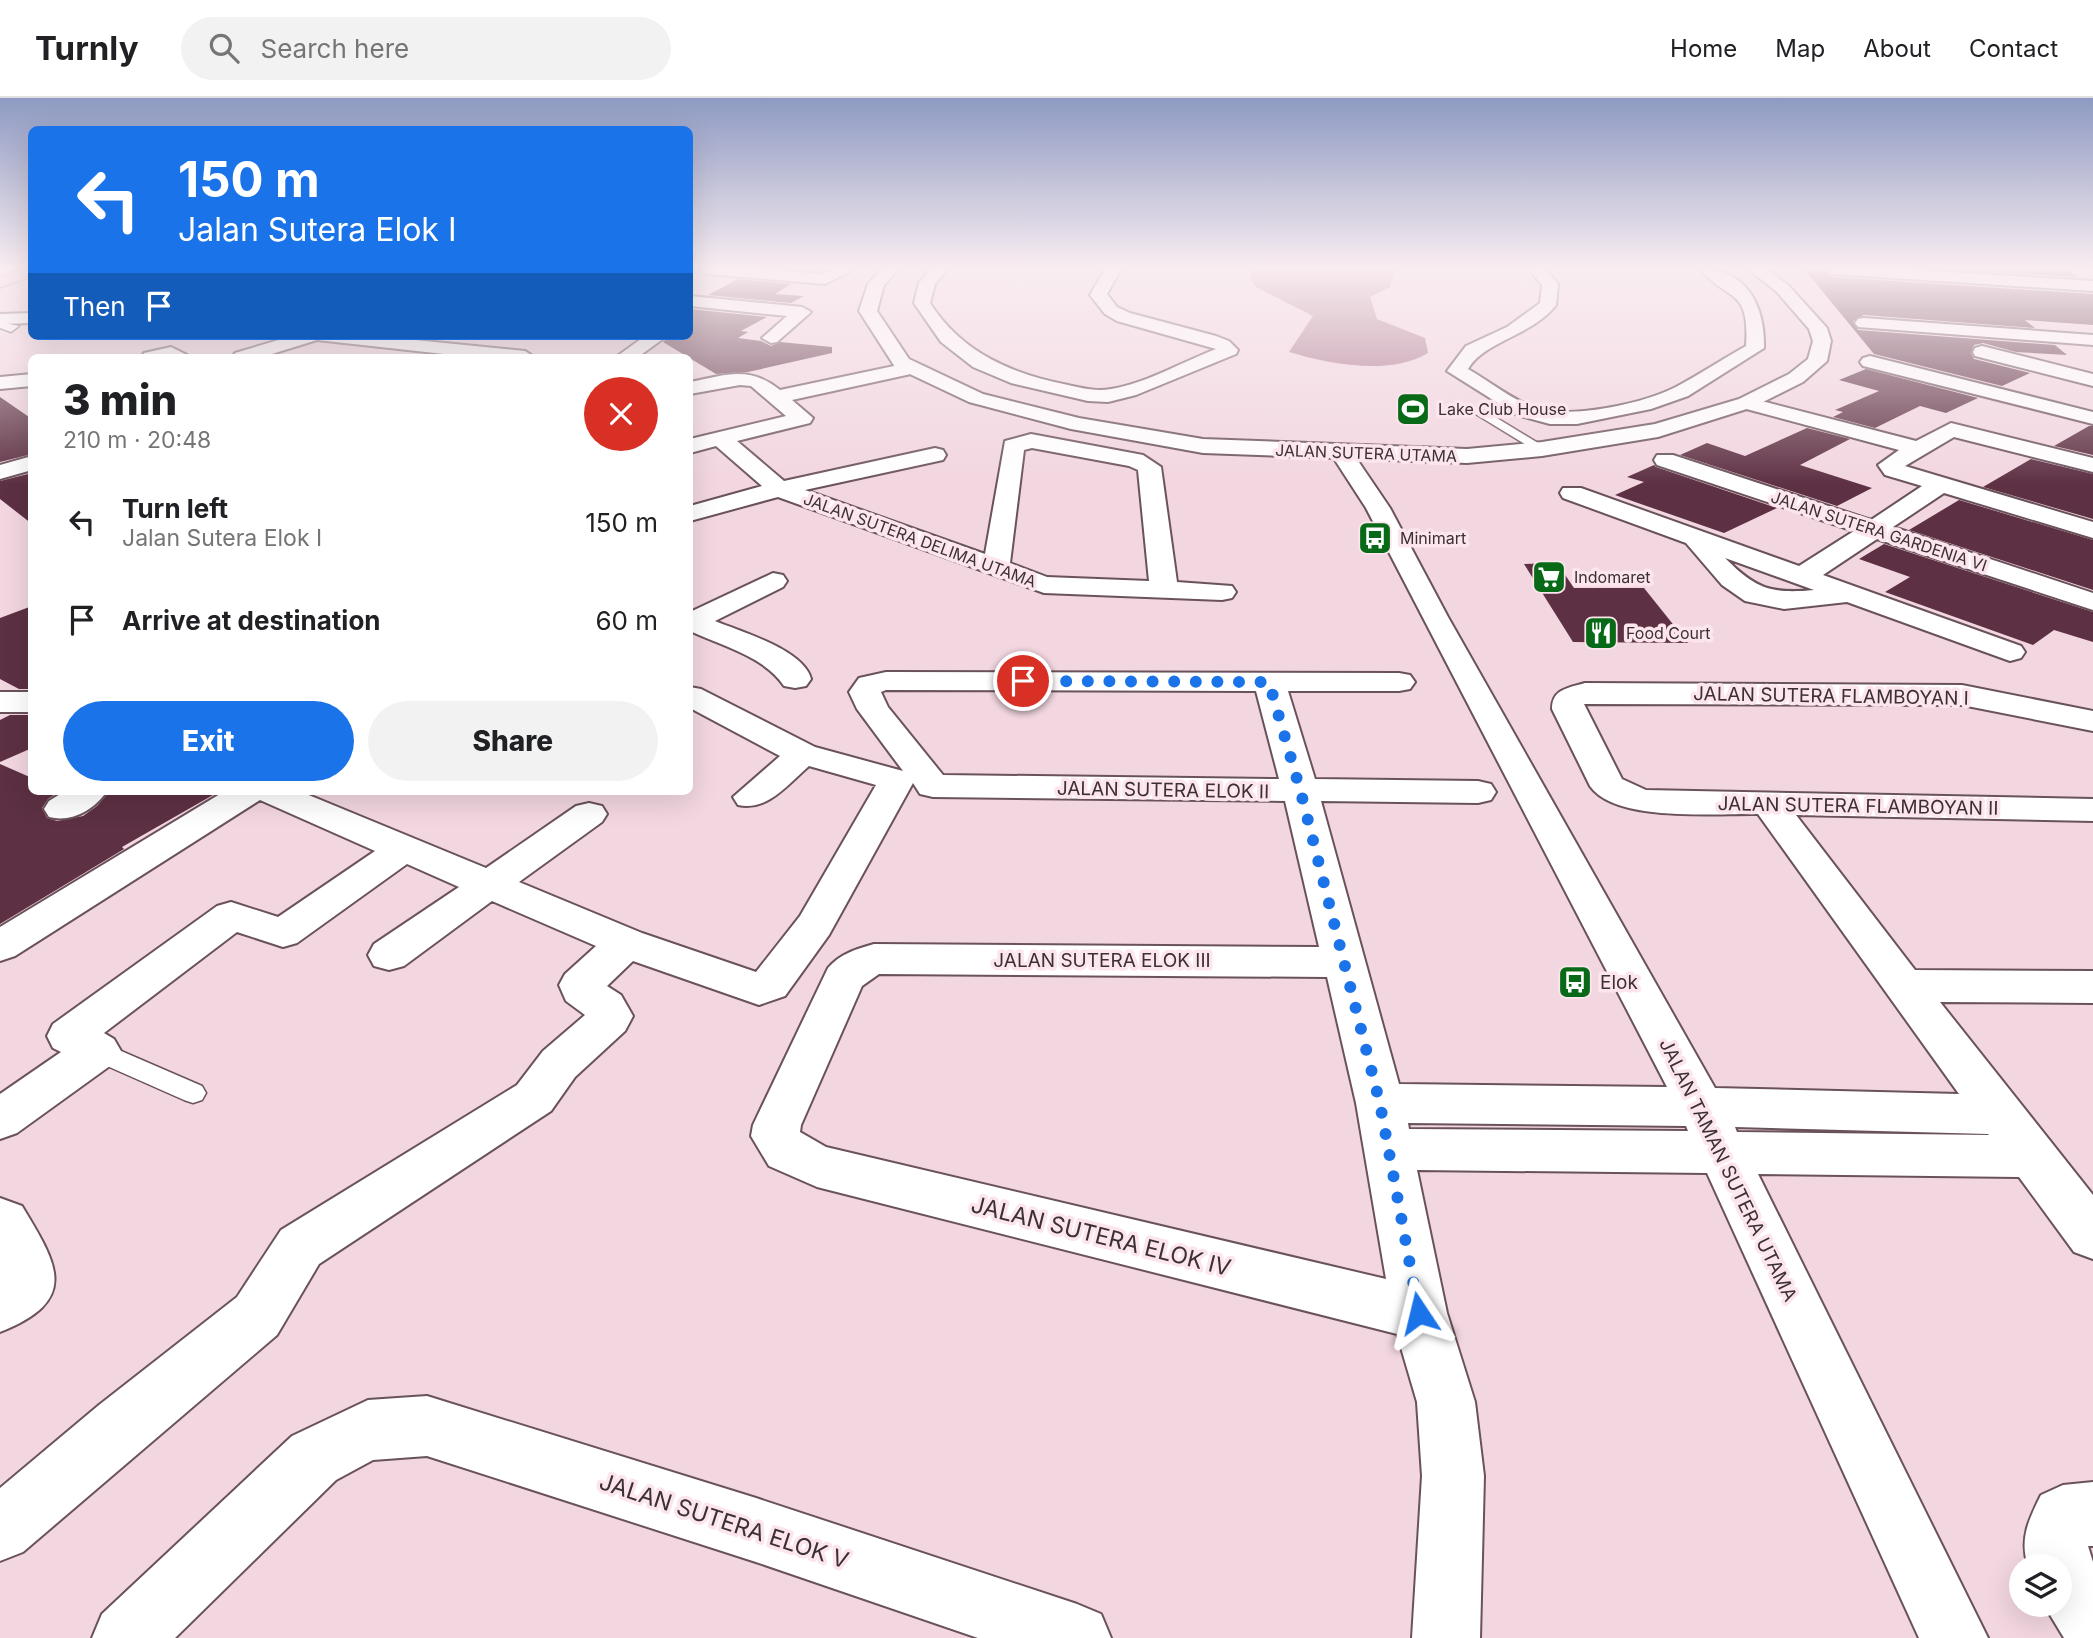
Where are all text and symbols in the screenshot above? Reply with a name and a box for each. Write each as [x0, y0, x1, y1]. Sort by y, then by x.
search box [181, 17, 671, 80]
text: Turnly [35, 28, 139, 68]
icon: search [205, 29, 243, 67]
text: Search here [261, 33, 409, 64]
text: Home [1670, 34, 1737, 63]
text: Map [1775, 34, 1825, 63]
text: About [1863, 34, 1931, 63]
text: Contact [1969, 34, 2058, 63]
text: 150 m [178, 150, 320, 209]
icon: left [63, 154, 154, 245]
text: Jalan Sutera Elok I [178, 210, 456, 249]
icon: arrive [140, 287, 178, 325]
text: Then [63, 291, 126, 322]
text: 3 min [63, 374, 177, 425]
button: close [584, 377, 658, 451]
sports icon: Lake Club House [1394, 390, 1432, 428]
place label: Lake Club House [1438, 399, 1566, 419]
text: 210 m · 20:48 [63, 426, 211, 454]
street label: JALAN SUTERA UTAMA [1275, 440, 1457, 466]
street label: JALAN SUTERA GARDENIA VI [1769, 487, 1989, 575]
street label: JALAN SUTERA DELIMA UTAMA [801, 488, 1039, 592]
text: Turn left [122, 493, 228, 524]
icon: left [63, 503, 101, 541]
text: 150 m [585, 507, 658, 538]
bus stop icon: Minimart [1356, 519, 1394, 557]
text: Jalan Sutera Elok I [122, 524, 322, 552]
place label: Minimart [1400, 528, 1466, 548]
supermarket icon: Indomaret [1530, 558, 1568, 596]
place label: Indomaret [1574, 567, 1650, 587]
icon: arrive [63, 601, 101, 639]
text: Arrive at destination [122, 605, 381, 636]
text: 60 m [595, 605, 658, 636]
restaurant icon: Food Court [1582, 614, 1620, 652]
place label: Food Court [1626, 623, 1711, 643]
pin [993, 651, 1053, 711]
icon: arrive [1004, 662, 1042, 700]
street label: JALAN SUTERA FLAMBOYAN I [1693, 682, 1969, 710]
button: Exit [63, 701, 354, 781]
button: Share [368, 701, 658, 781]
street label: JALAN SUTERA ELOK II [1057, 777, 1269, 803]
street label: JALAN SUTERA FLAMBOYAN II [1717, 792, 1999, 820]
street label: JALAN SUTERA ELOK III [993, 949, 1211, 972]
bus stop icon: Elok [1556, 963, 1594, 1001]
place label: Elok [1600, 971, 1638, 994]
street label: JALAN TAMAN SUTERA UTAMA [1654, 1035, 1802, 1305]
street label: JALAN SUTERA ELOK IV [968, 1190, 1234, 1282]
position arrow [1382, 1276, 1456, 1350]
street label: JALAN SUTERA ELOK V [596, 1467, 852, 1575]
map controls [2009, 1554, 2072, 1617]
button: layers [2009, 1554, 2072, 1617]

